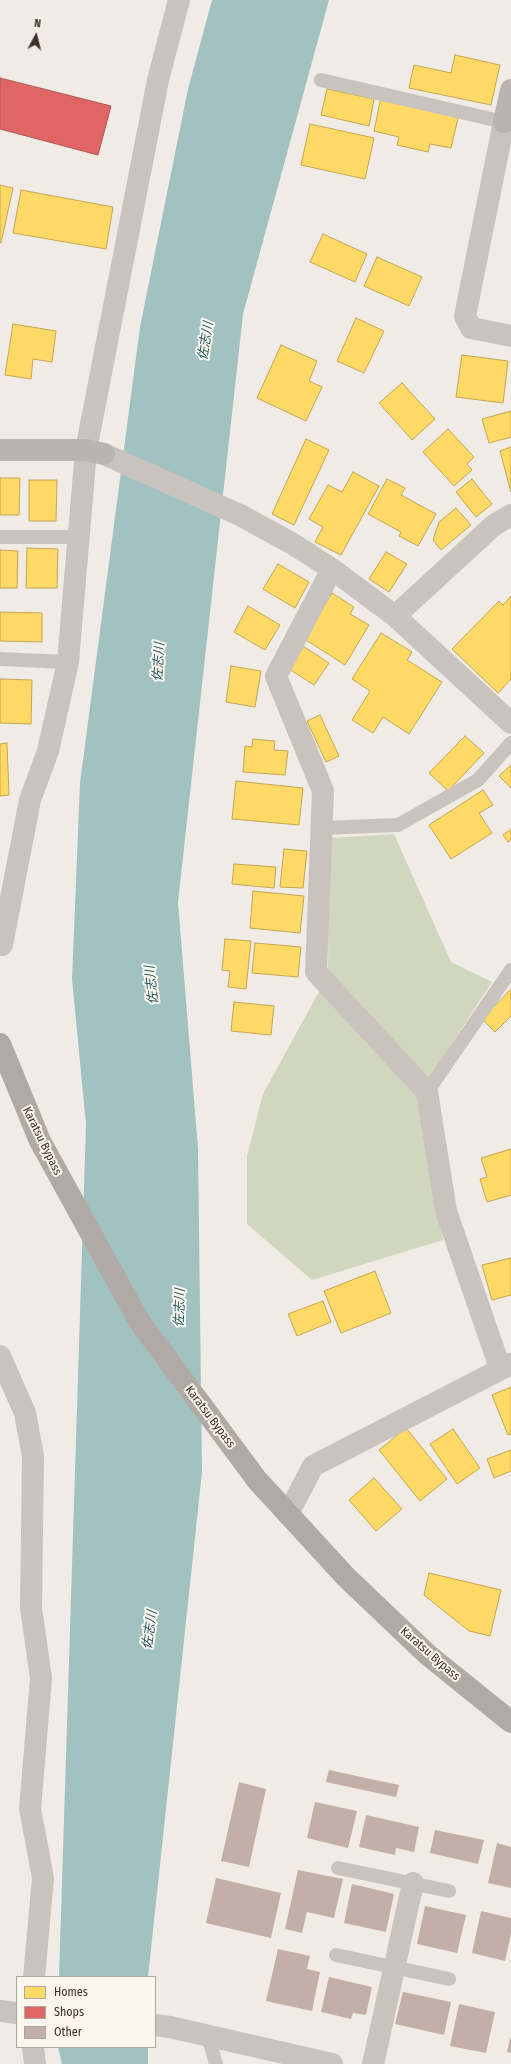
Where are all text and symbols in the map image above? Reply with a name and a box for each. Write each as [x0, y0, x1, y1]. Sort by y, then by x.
north arrow [16, 16, 56, 56]
text: N [33, 17, 42, 30]
water label: 佐志川 [195, 321, 217, 361]
water label: 佐志川 [150, 642, 168, 682]
water label: 佐志川 [142, 965, 162, 1005]
street label: Karatsu Bypass [19, 1105, 65, 1177]
water label: 佐志川 [172, 1288, 188, 1328]
street label: Karatsu Bypass [182, 1383, 238, 1451]
water label: 佐志川 [140, 1610, 160, 1650]
street label: Karatsu Bypass [397, 1624, 463, 1684]
legend [16, 1976, 156, 2048]
text: Homes [54, 1985, 88, 1999]
text: Shops [54, 2005, 84, 2019]
text: Other [54, 2025, 82, 2039]

